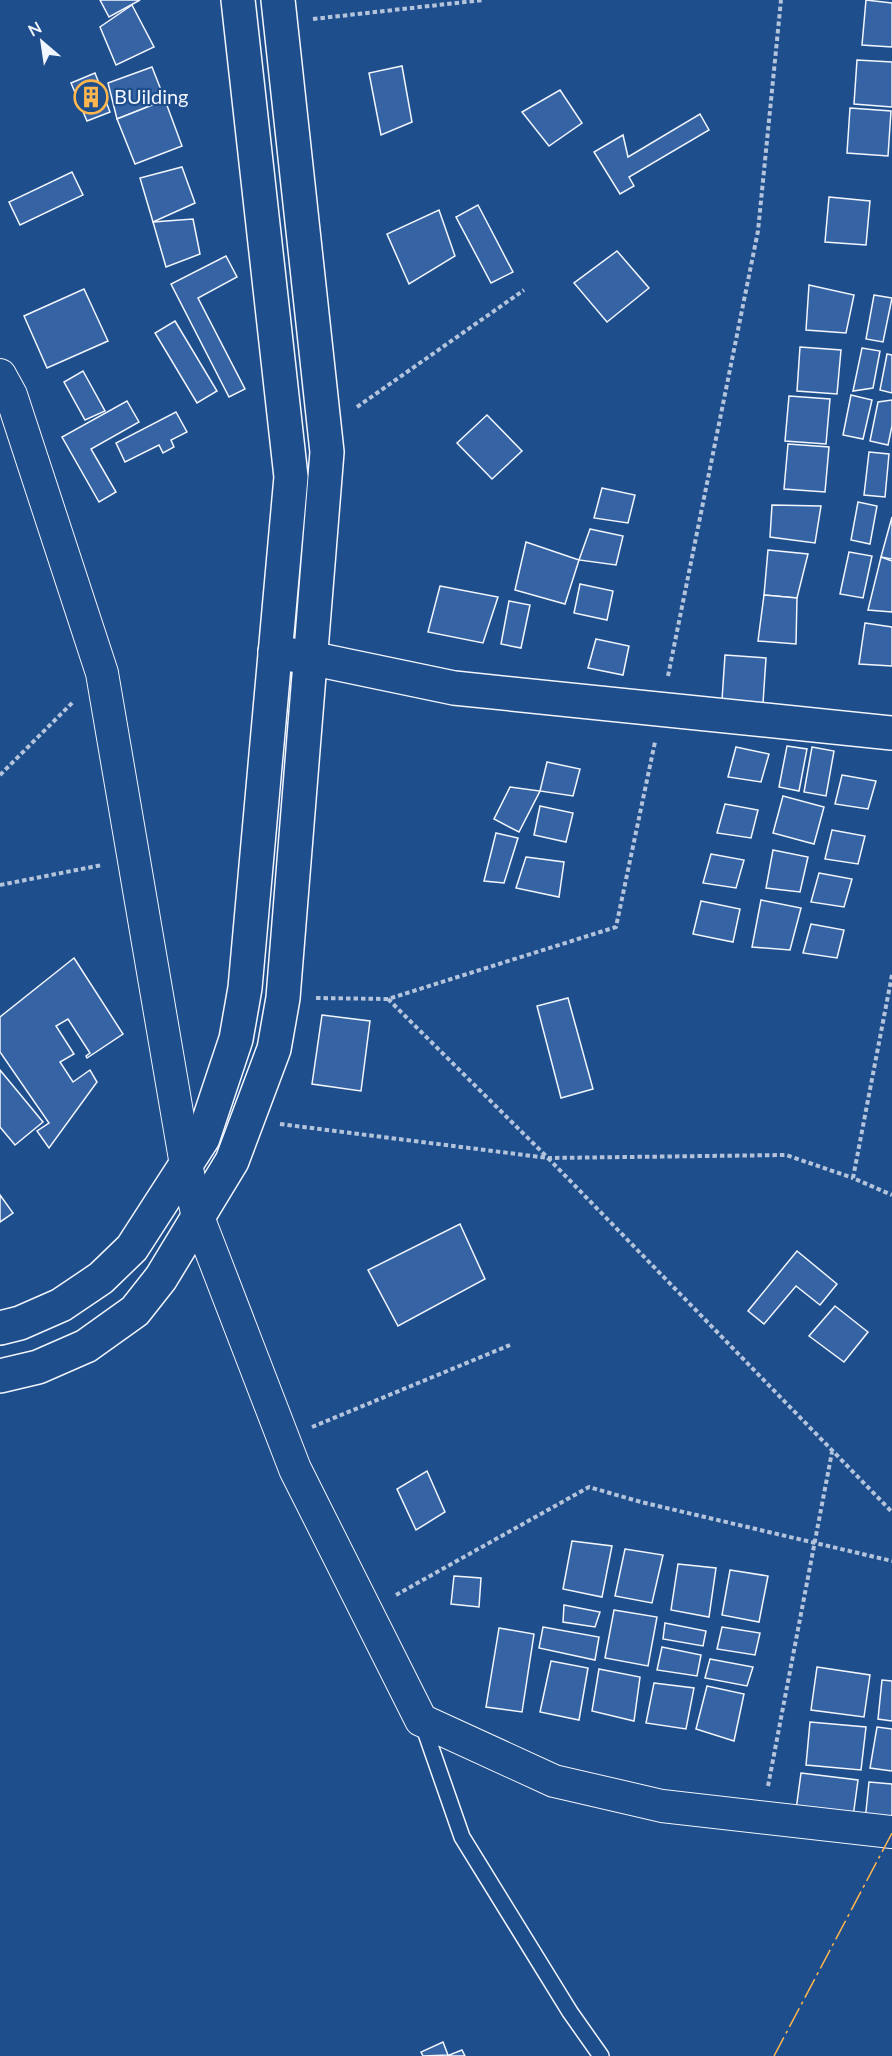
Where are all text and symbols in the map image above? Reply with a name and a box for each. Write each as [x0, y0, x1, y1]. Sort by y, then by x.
north arrow [12, 12, 72, 72]
text: N [24, 17, 44, 40]
building icon: BUilding [73, 79, 109, 115]
place label: BUilding [114, 84, 189, 108]

